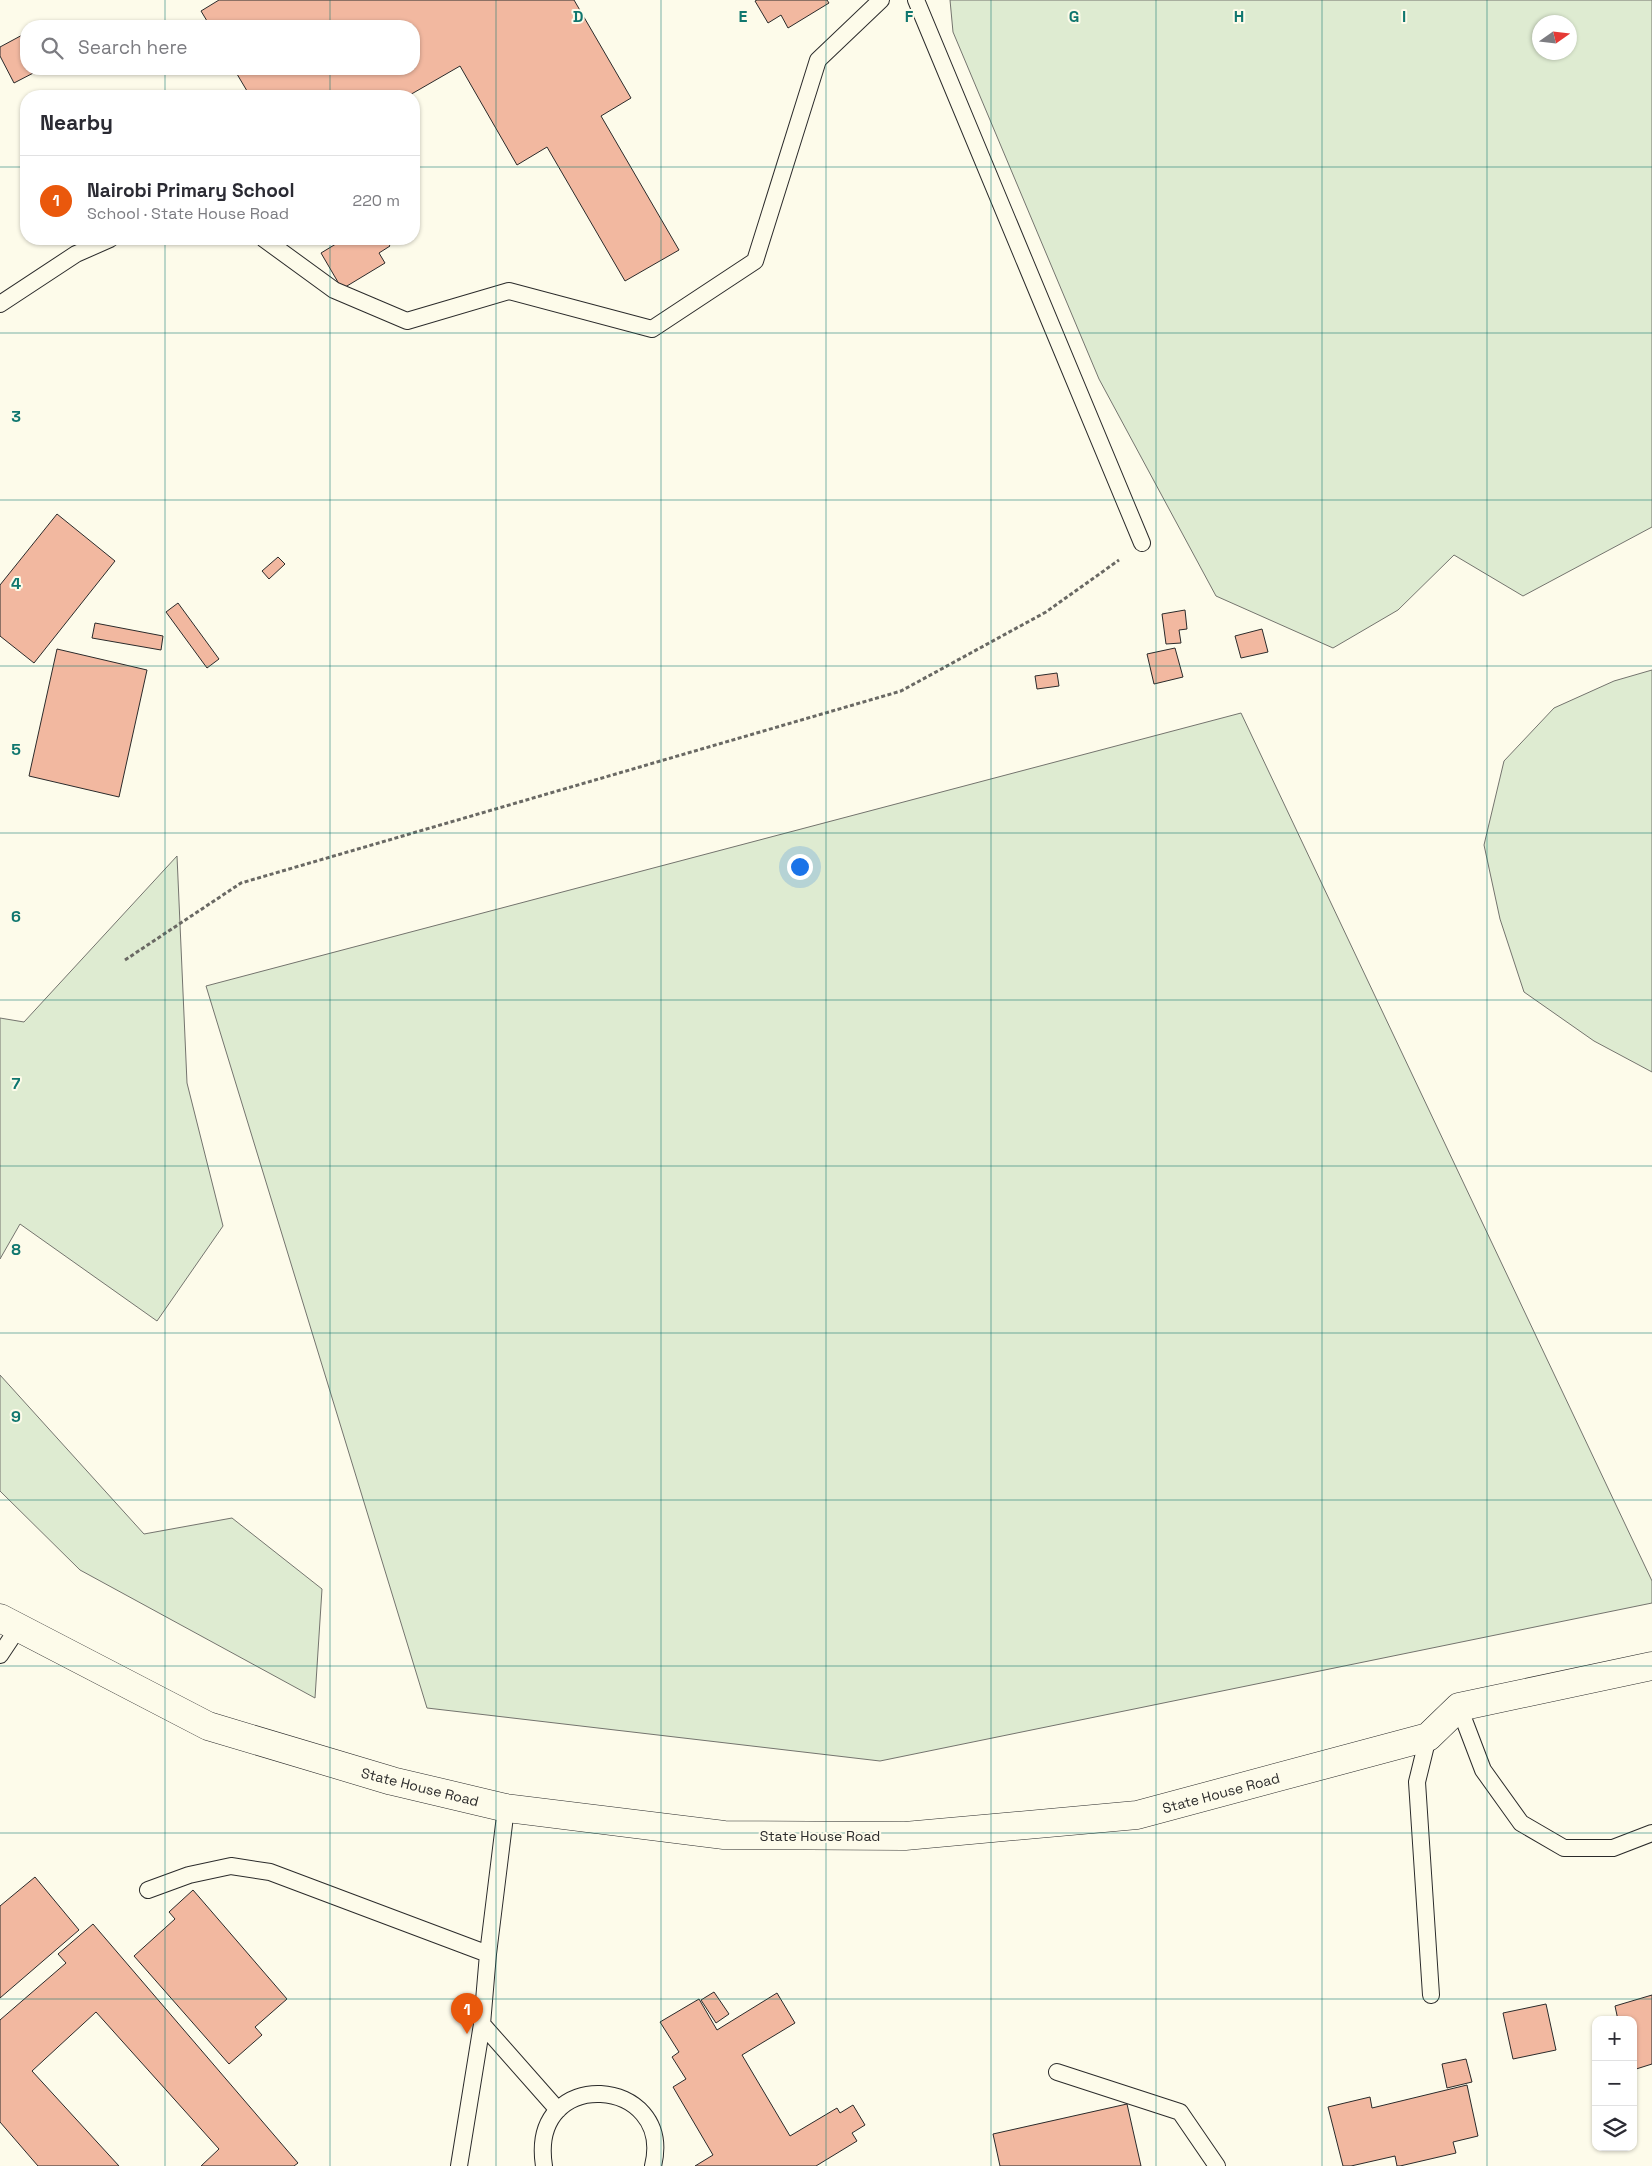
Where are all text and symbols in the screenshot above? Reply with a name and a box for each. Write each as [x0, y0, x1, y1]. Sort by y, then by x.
text: D [573, 6, 583, 27]
text: E [739, 6, 748, 27]
text: F [905, 6, 914, 27]
text: G [1069, 6, 1079, 27]
text: H [1234, 6, 1244, 27]
text: I [1402, 6, 1406, 27]
north arrow [1532, 15, 1577, 60]
search box [20, 20, 420, 75]
icon: search [38, 34, 66, 62]
text: Search here [78, 35, 188, 60]
text: Nearby [40, 109, 113, 136]
text: Nairobi Primary School [87, 178, 295, 203]
text: 1 [52, 190, 60, 211]
text: 220 m [353, 190, 400, 211]
text: School · State House Road [87, 203, 289, 224]
text: 3 [11, 406, 21, 427]
text: 4 [11, 573, 21, 594]
text: 5 [11, 739, 21, 760]
your location [787, 854, 813, 880]
text: 6 [11, 906, 21, 927]
text: 7 [12, 1073, 21, 1094]
text: 8 [11, 1239, 21, 1260]
text: 9 [11, 1406, 21, 1427]
street label: State House Road [359, 1764, 481, 1810]
street label: State House Road [1160, 1769, 1282, 1817]
street label: State House Road [760, 1827, 880, 1845]
pin: 1 [451, 1993, 483, 2034]
map controls [1592, 2016, 1637, 2151]
button: + [1592, 2016, 1637, 2061]
button: − [1592, 2061, 1637, 2106]
button: layers [1592, 2106, 1637, 2151]

